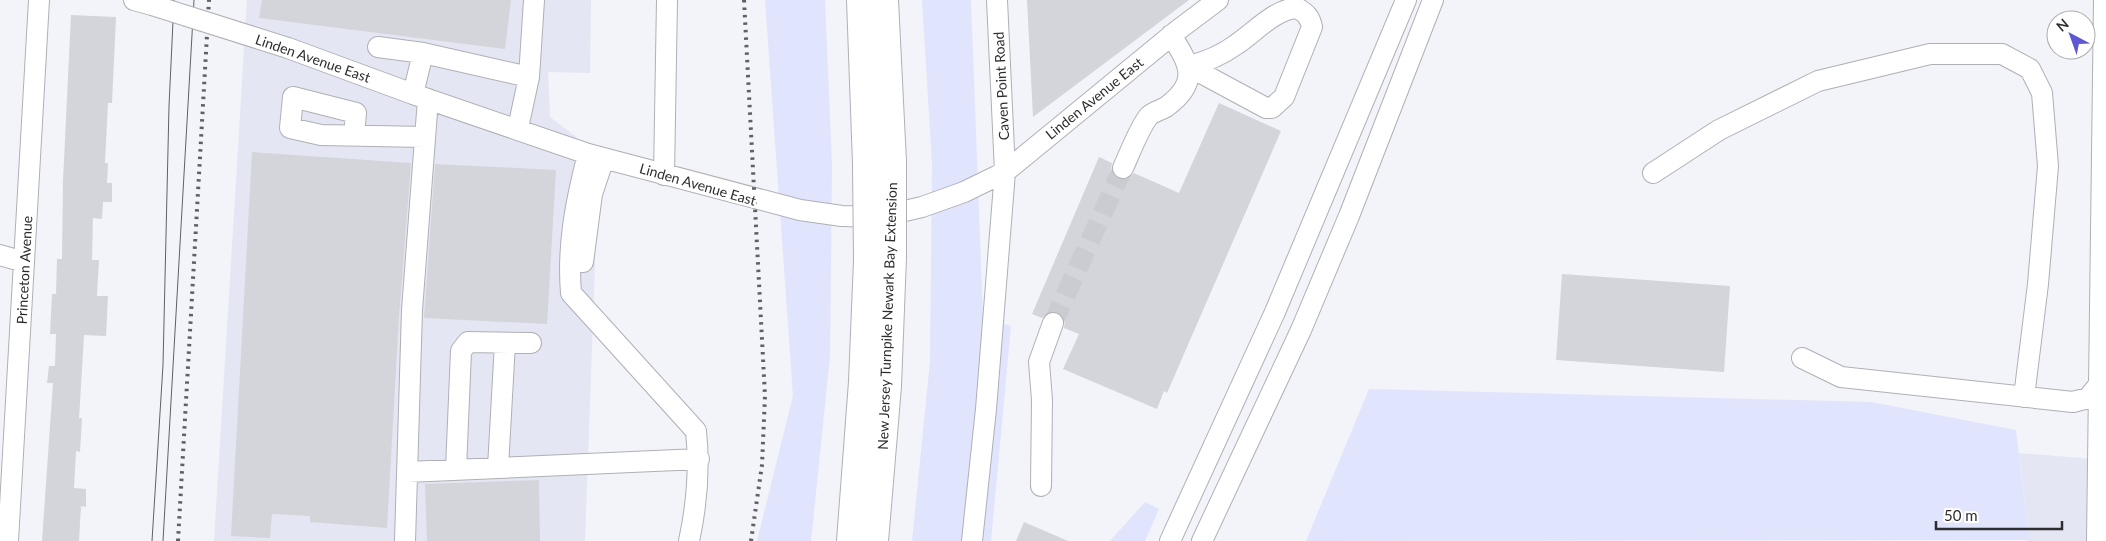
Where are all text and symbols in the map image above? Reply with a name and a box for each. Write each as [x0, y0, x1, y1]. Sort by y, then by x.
north arrow [2046, 10, 2096, 60]
text: N [2052, 15, 2072, 35]
street label: Linden Avenue East [253, 30, 373, 86]
street label: Caven Point Road [990, 31, 1012, 141]
street label: Linden Avenue East [1042, 53, 1146, 143]
street label: Linden Avenue East [638, 159, 758, 209]
street label: New Jersey Turnpike Newark Bay Extension [874, 182, 900, 450]
street label: Princeton Avenue [13, 215, 35, 325]
scale bar [1936, 498, 2062, 530]
text: 50 m [1944, 506, 1978, 524]

